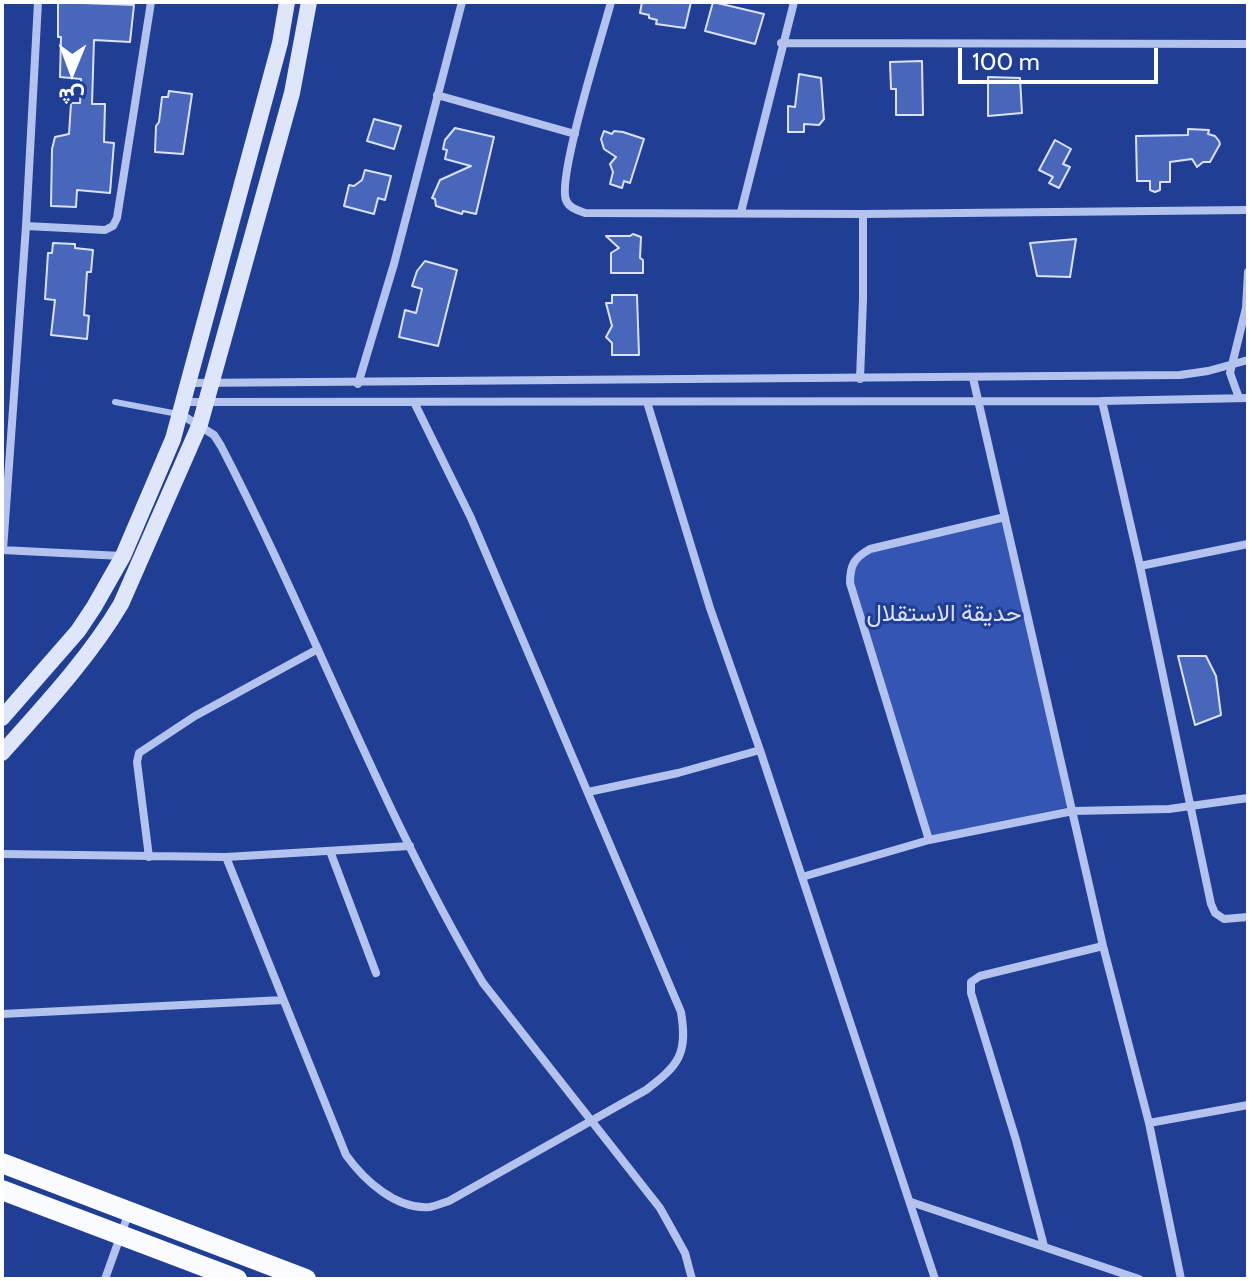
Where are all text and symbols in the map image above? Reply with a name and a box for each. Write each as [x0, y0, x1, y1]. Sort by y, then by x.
north arrow [32, 32, 112, 112]
scale bar [962, 32, 1162, 82]
text: 100 m [972, 47, 1040, 76]
text: ش [58, 83, 85, 110]
park label: حديقة الاستقلال [866, 600, 1022, 628]

